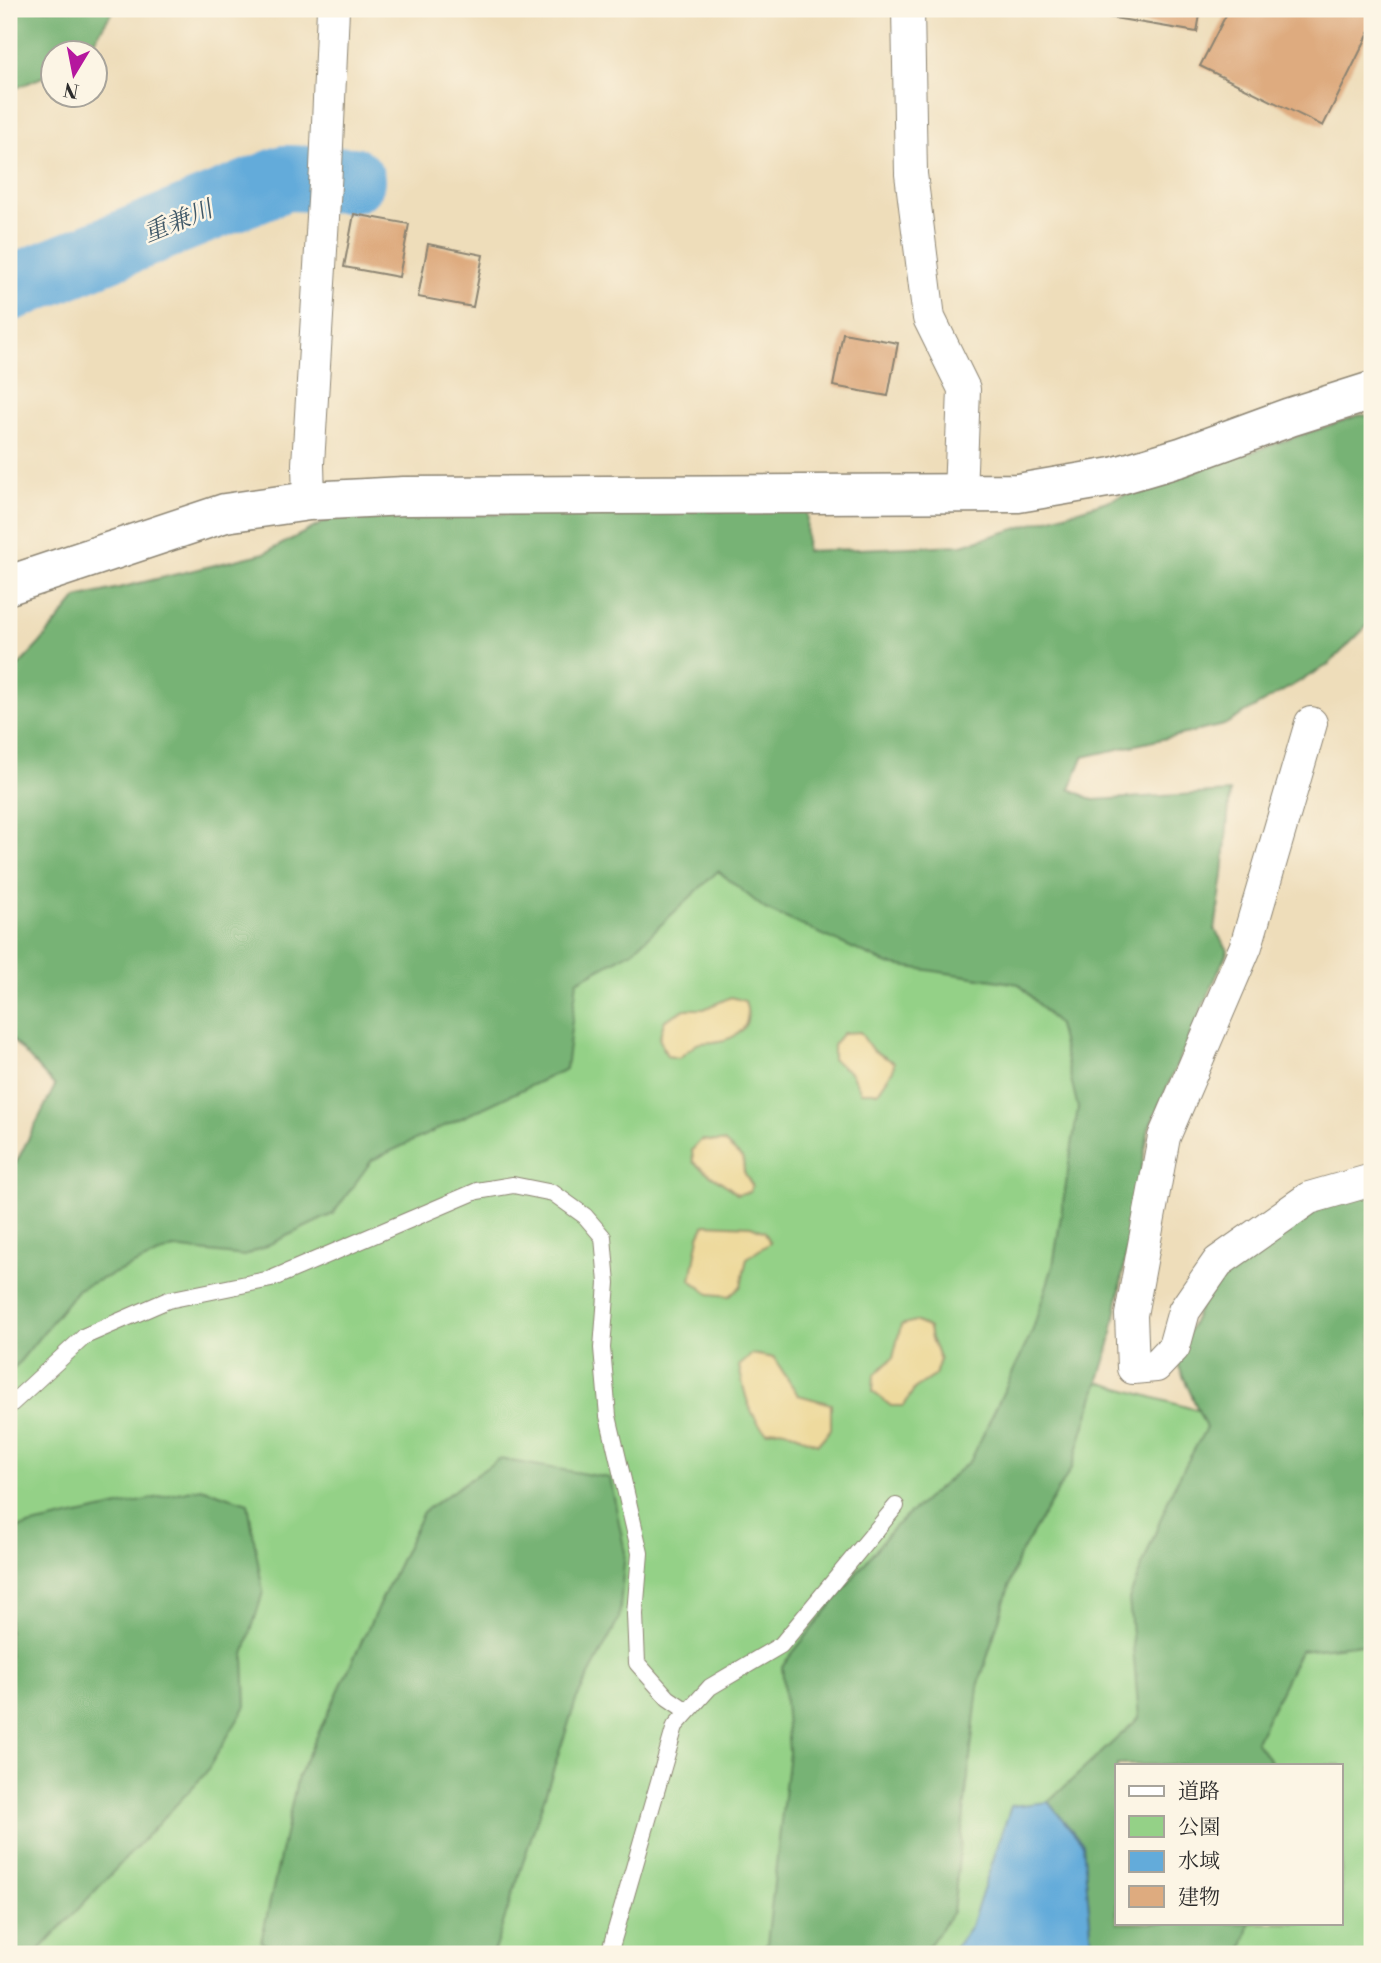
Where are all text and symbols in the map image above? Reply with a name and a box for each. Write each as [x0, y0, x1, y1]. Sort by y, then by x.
north arrow [38, 38, 108, 108]
text: N [62, 77, 81, 103]
water label: 重兼川 [139, 193, 220, 249]
legend [1115, 1764, 1342, 1924]
text: 道路 [1178, 1779, 1220, 1805]
text: 公園 [1178, 1815, 1220, 1841]
text: 水域 [1178, 1849, 1220, 1875]
text: 建物 [1178, 1885, 1220, 1911]

